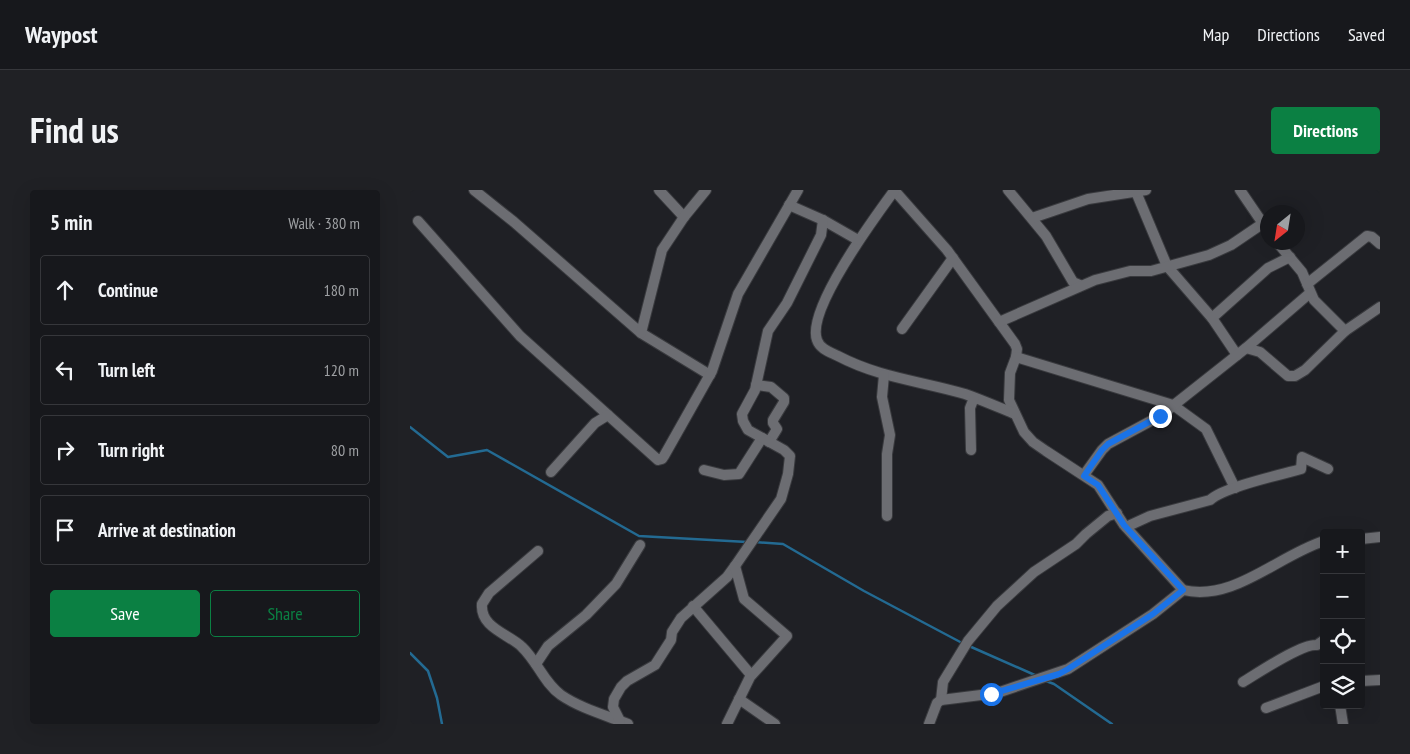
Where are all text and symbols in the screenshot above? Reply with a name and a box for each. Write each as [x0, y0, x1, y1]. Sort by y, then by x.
text: Waypost [25, 19, 98, 50]
text: Map [1203, 23, 1229, 46]
text: Directions [1257, 23, 1320, 46]
text: Saved [1348, 23, 1385, 46]
text: Find us [30, 107, 119, 153]
button: Directions [1271, 107, 1380, 154]
north arrow [1260, 205, 1305, 250]
text: 5 min [50, 209, 92, 236]
text: Walk · 380 m [288, 213, 360, 233]
icon: ahead [51, 276, 79, 304]
text: Continue [98, 278, 158, 302]
text: 180 m [324, 280, 359, 300]
icon: left [51, 356, 79, 384]
text: Turn left [98, 358, 155, 382]
text: 120 m [324, 360, 359, 380]
route end [1149, 405, 1172, 428]
icon: right [51, 436, 79, 464]
text: Turn right [98, 438, 164, 462]
text: 80 m [331, 440, 359, 460]
icon: arrive [51, 516, 79, 544]
text: Arrive at destination [98, 518, 236, 542]
map controls [1320, 529, 1365, 709]
button: + [1320, 529, 1365, 574]
button: − [1320, 574, 1365, 619]
button: Save [50, 590, 200, 637]
button: Share [210, 590, 360, 637]
button: locate [1320, 619, 1365, 664]
button: layers [1320, 664, 1365, 709]
route start [980, 683, 1003, 706]

